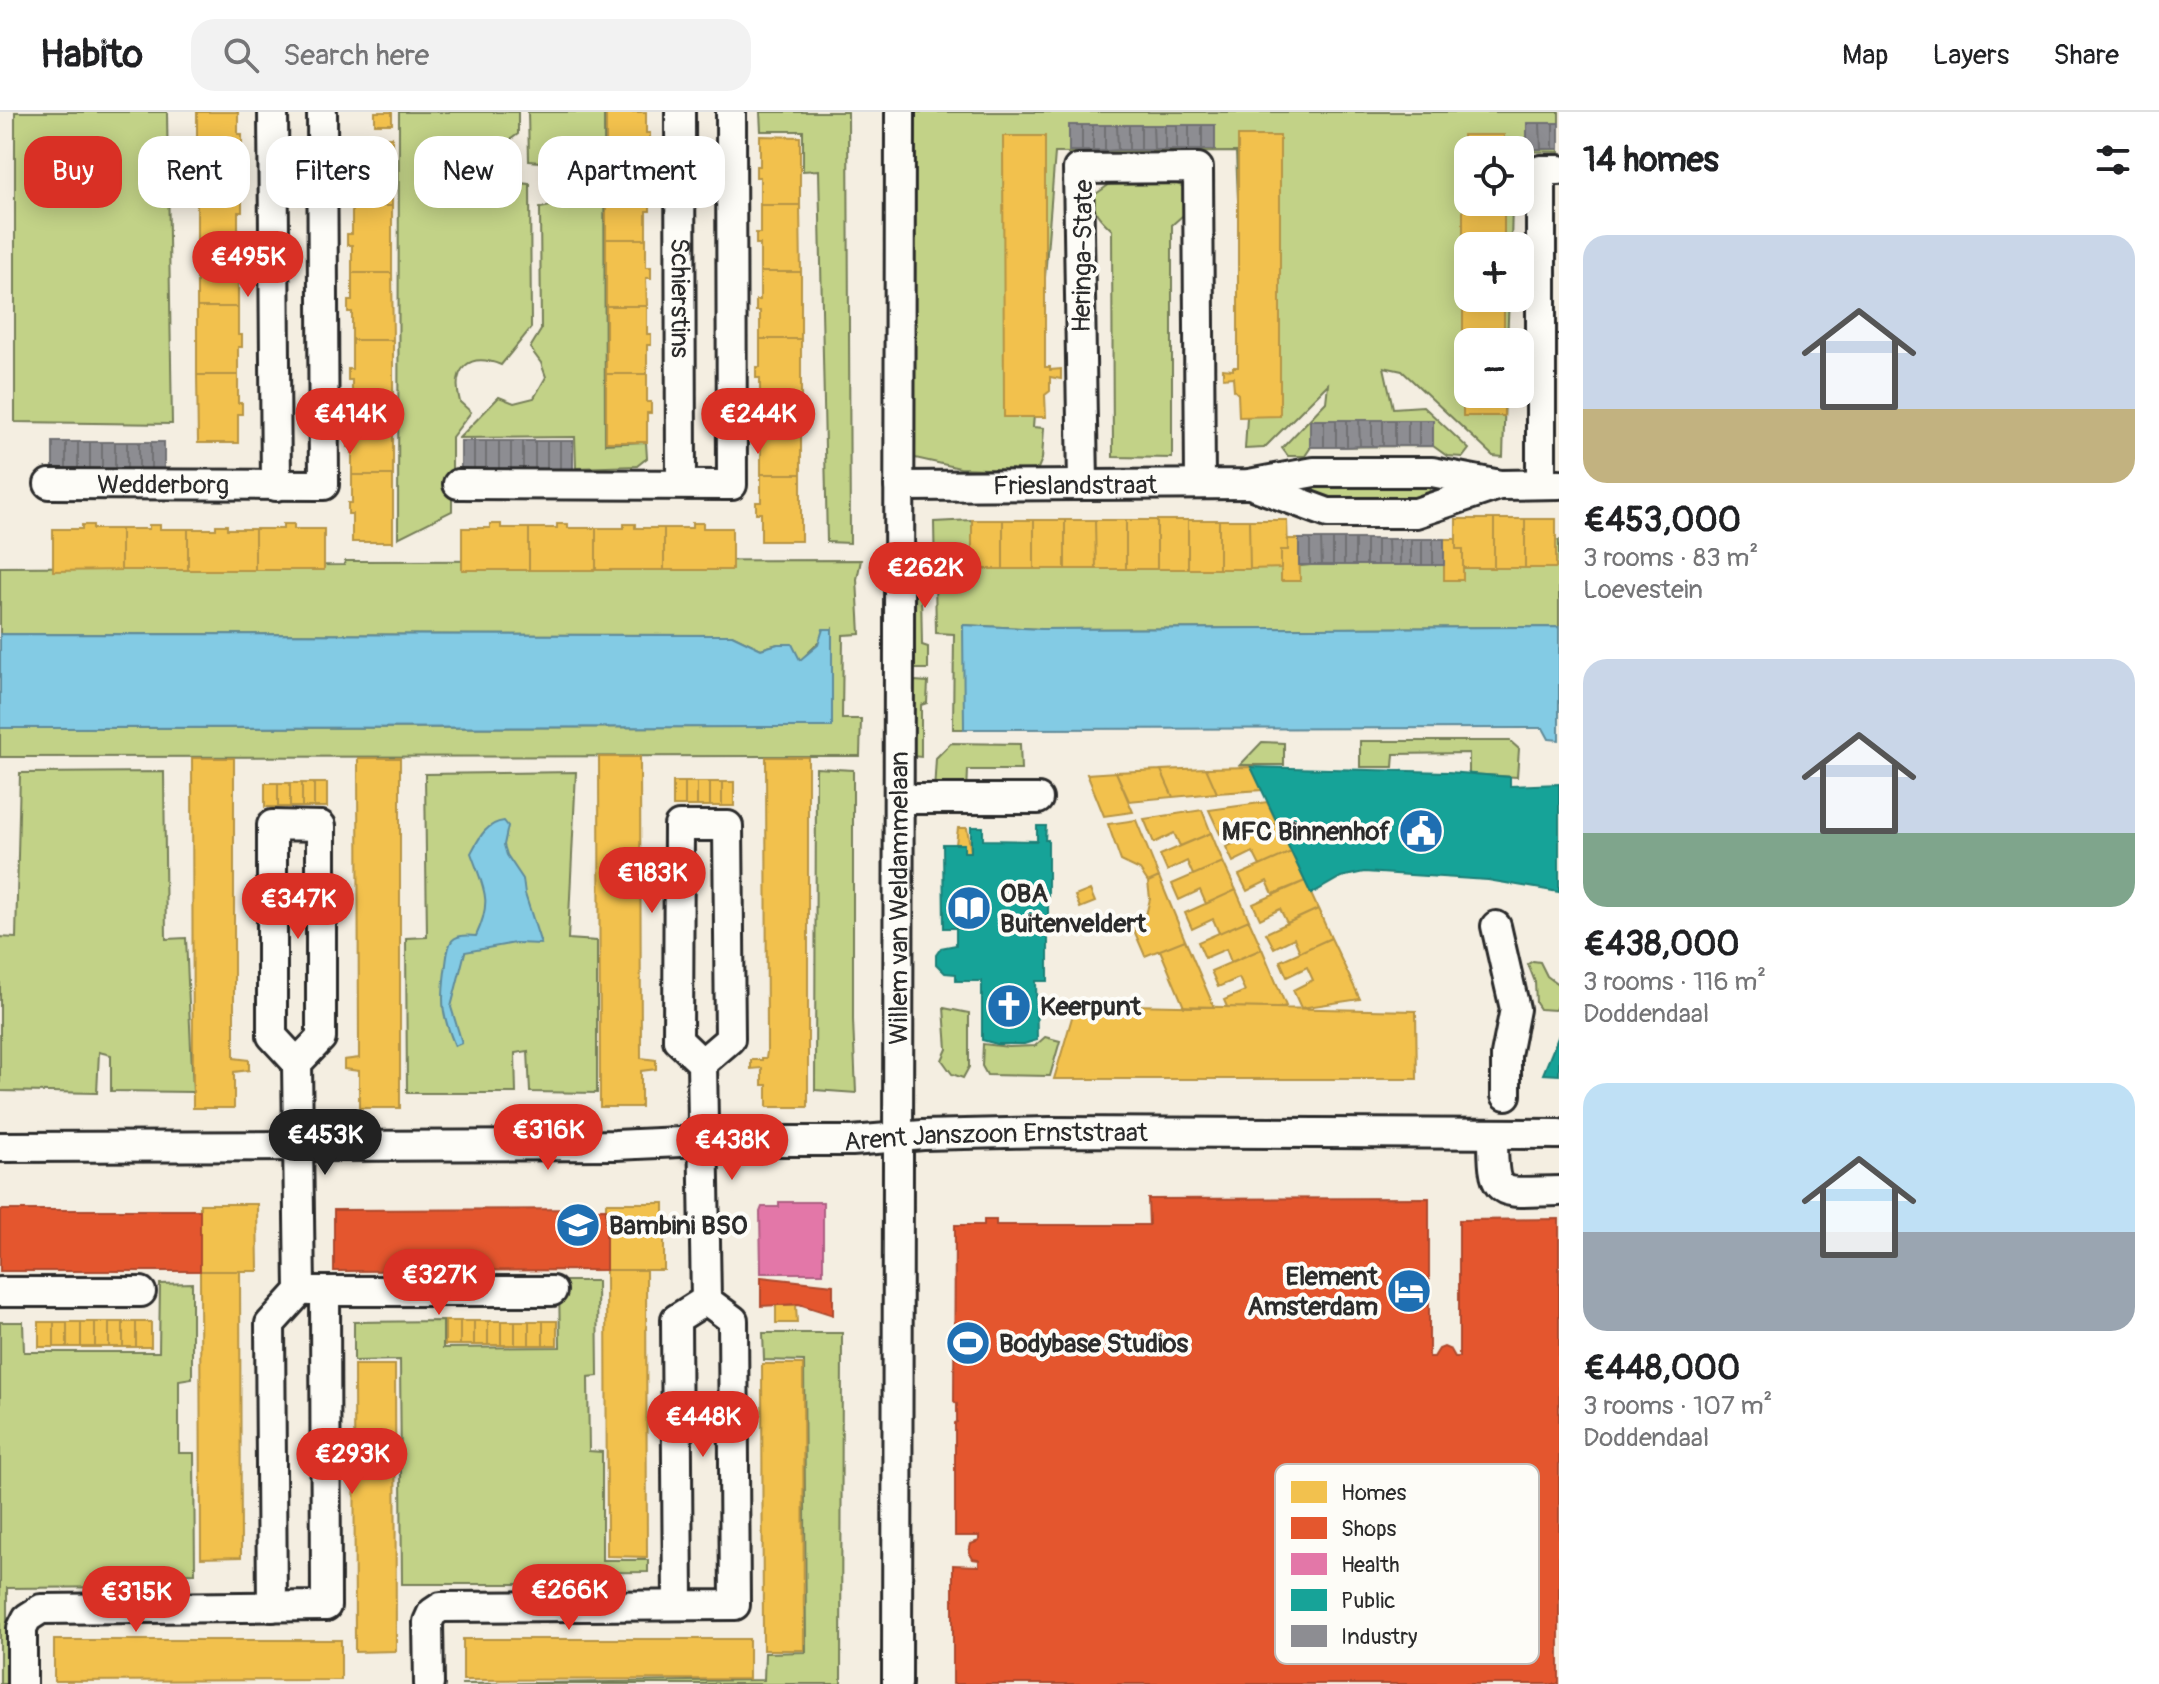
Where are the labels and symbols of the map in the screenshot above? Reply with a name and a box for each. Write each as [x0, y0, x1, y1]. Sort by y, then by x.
street label: Heringa-State [1066, 179, 1100, 333]
pin: €495K [192, 231, 304, 299]
street label: Schierstins [663, 238, 696, 358]
pin: €414K [294, 388, 406, 456]
pin: €244K [702, 388, 814, 456]
street label: Wedderborg [97, 469, 229, 502]
street label: Frieslandstraat [993, 470, 1158, 502]
pin: €262K [869, 542, 981, 610]
street label: Willem van Weldammelaan [883, 751, 916, 1045]
public building icon: MFC Binnenhof [1397, 807, 1445, 855]
place label: MFC Binnenhof [1222, 816, 1390, 848]
pin: €183K [596, 847, 708, 915]
pin: €347K [242, 873, 354, 941]
place label: OBA Buitenveldert [1000, 878, 1147, 940]
library icon: OBA Buitenveldert [945, 884, 993, 932]
church icon: Keerpunt [985, 982, 1033, 1030]
place label: Keerpunt [1040, 991, 1141, 1023]
pin: €316K [492, 1104, 604, 1172]
pin: €453K [269, 1109, 381, 1177]
pin: €438K [676, 1114, 788, 1182]
street label: Arent Janszoon Ernststraat [843, 1117, 1148, 1159]
school or university icon: Bambini BSO [554, 1201, 602, 1249]
place label: Bambini BSO [609, 1210, 748, 1242]
pin: €327K [383, 1249, 495, 1317]
place label: Element Amsterdam [1247, 1261, 1379, 1323]
hotel icon: Element Amsterdam [1385, 1267, 1433, 1315]
sports icon: Bodybase Studios [944, 1319, 992, 1367]
place label: Bodybase Studios [999, 1328, 1188, 1360]
pin: €448K [647, 1391, 759, 1459]
pin: €293K [296, 1428, 408, 1496]
legend [1275, 1464, 1539, 1664]
text: Homes [1341, 1479, 1406, 1507]
text: Shops [1341, 1515, 1397, 1543]
text: Health [1341, 1551, 1400, 1579]
pin: €266K [513, 1564, 625, 1632]
pin: €315K [80, 1566, 192, 1634]
text: Public [1341, 1587, 1395, 1615]
text: Industry [1341, 1623, 1417, 1651]

